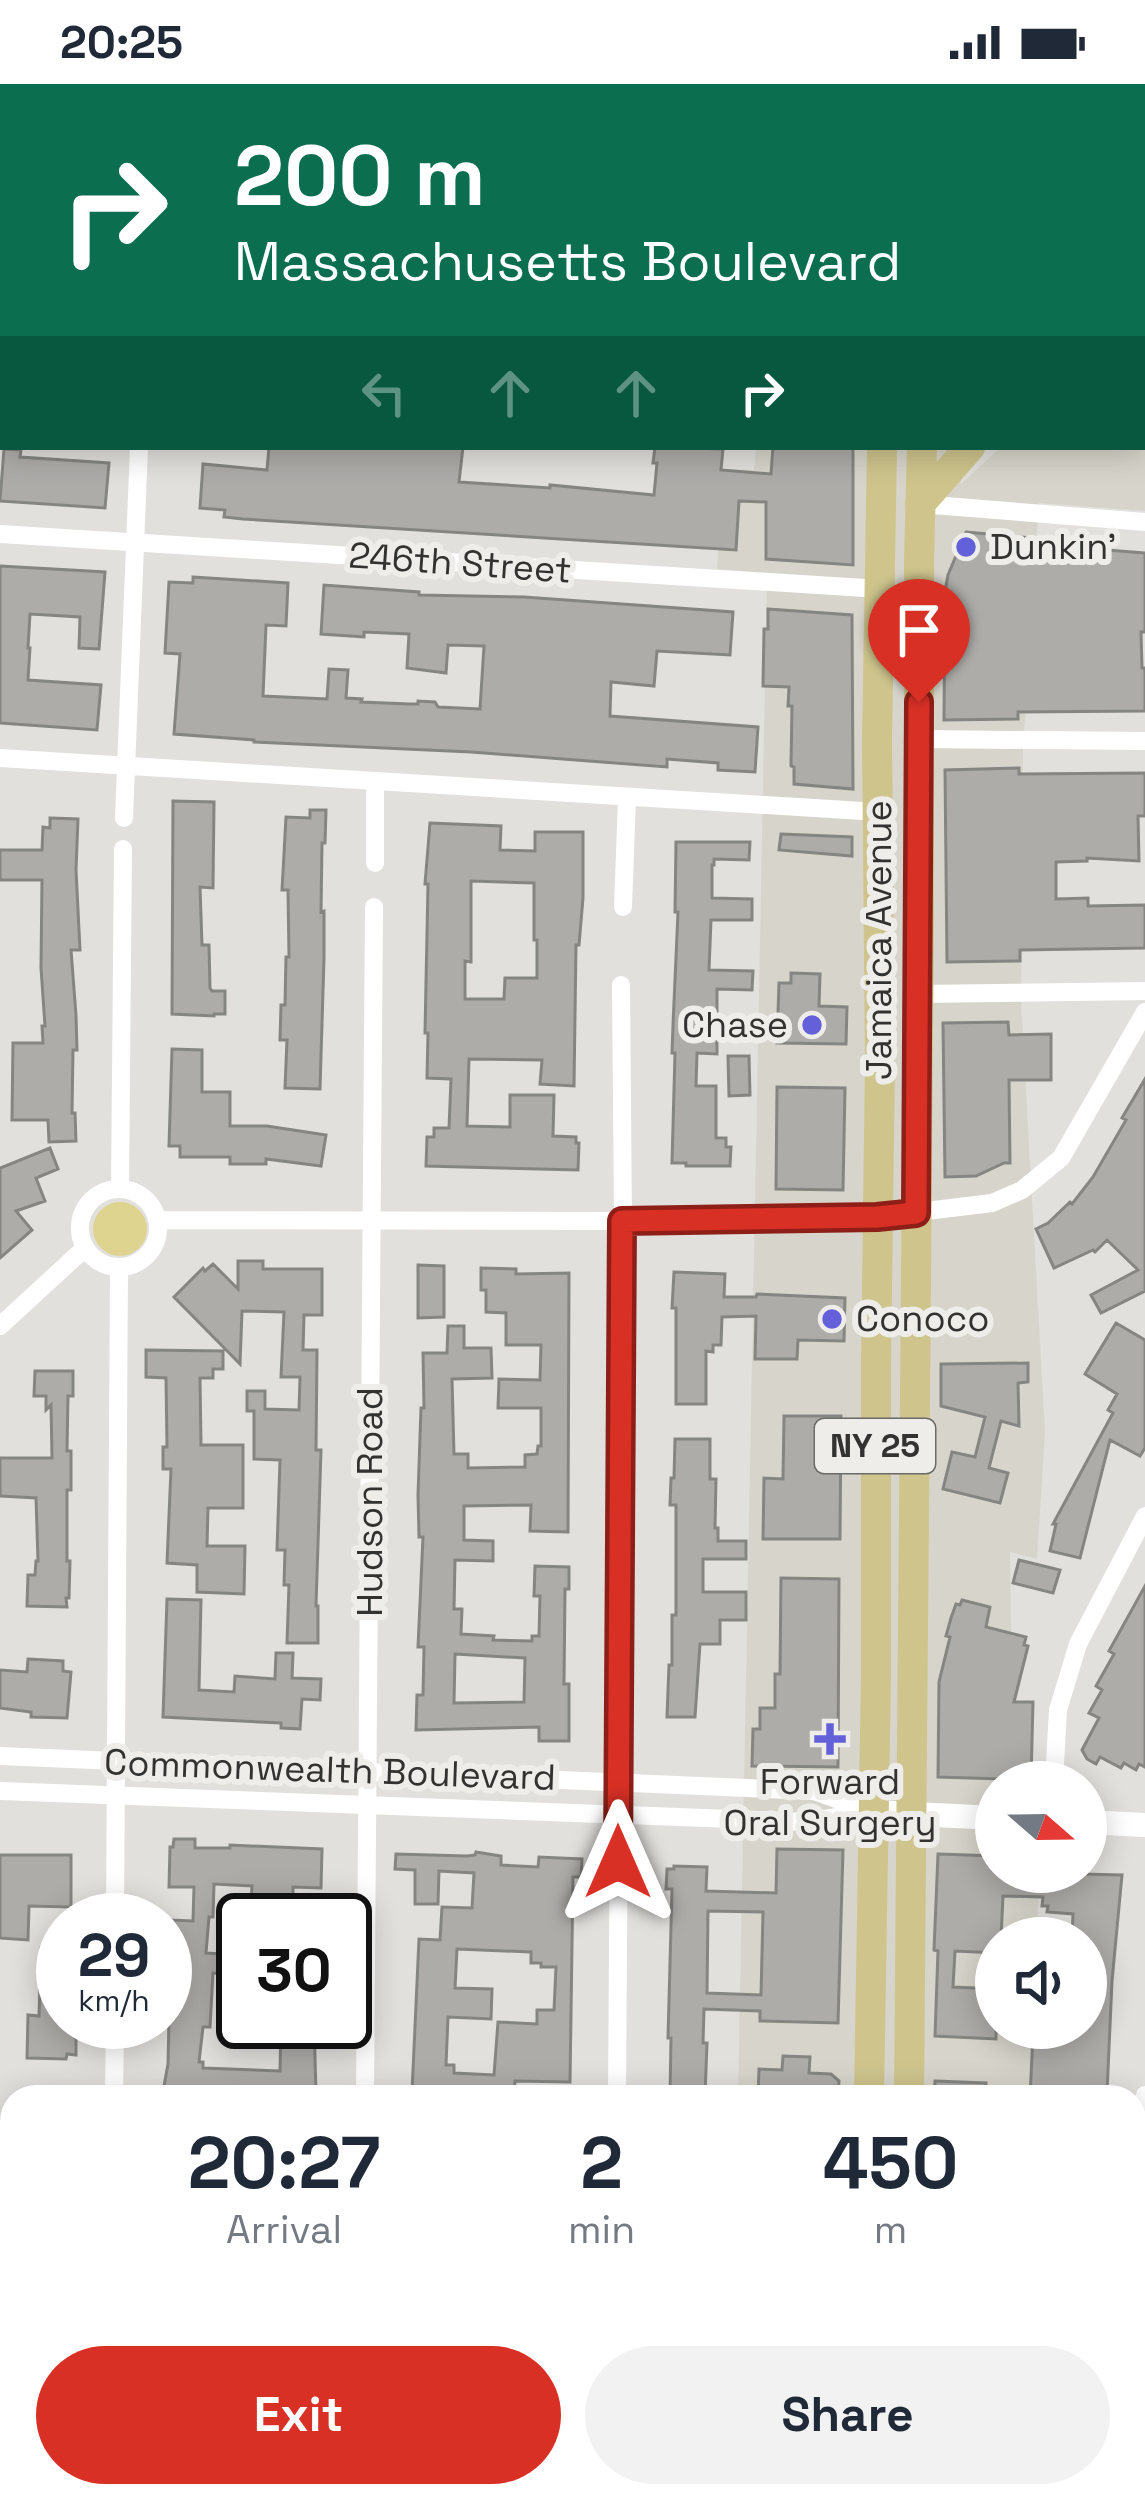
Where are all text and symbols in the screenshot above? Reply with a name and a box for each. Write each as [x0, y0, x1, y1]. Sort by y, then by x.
text: 20:25 [60, 14, 183, 71]
text: 200 m [234, 122, 486, 230]
icon: right [36, 132, 192, 288]
text: Massachusetts Boulevard [234, 227, 901, 296]
icon: left [351, 360, 417, 426]
icon: ahead [477, 360, 543, 426]
icon: ahead [603, 360, 669, 426]
icon: right [729, 360, 795, 426]
place label: Dunkin' [990, 524, 1116, 570]
street label: 246th Street [347, 532, 573, 594]
marker: Dunkin' [953, 534, 979, 560]
pin [868, 579, 970, 702]
icon: arrive [886, 597, 952, 663]
street label: Jamaica Avenue [856, 800, 902, 1080]
place label: Chase [682, 1002, 788, 1048]
marker: Chase [799, 1012, 825, 1038]
place label: Conoco [856, 1296, 989, 1342]
marker: Conoco [819, 1306, 845, 1332]
street label: Hudson Road [347, 1387, 393, 1617]
road number: NY 25 [815, 1419, 935, 1473]
marker: Forward Oral Surgery [814, 1723, 846, 1755]
street label: Commonwealth Boulevard [103, 1739, 557, 1801]
place label: Forward Oral Surgery [724, 1759, 936, 1846]
north arrow [975, 1761, 1107, 1893]
map controls [975, 1761, 1107, 2049]
position arrow [555, 1799, 681, 1925]
speed limit sign: 30 [216, 1893, 372, 2049]
text: 29 [78, 1917, 150, 1994]
button: sound [975, 1917, 1107, 2049]
text: km/h [78, 1981, 150, 2020]
text: 20:27 [188, 2117, 380, 2209]
text: 2 [580, 2117, 623, 2209]
text: 450 [823, 2117, 958, 2209]
text: Arrival [226, 2205, 342, 2254]
text: min [568, 2205, 635, 2254]
text: m [874, 2205, 907, 2254]
button: Exit [36, 2346, 561, 2484]
button: Share [585, 2346, 1110, 2484]

